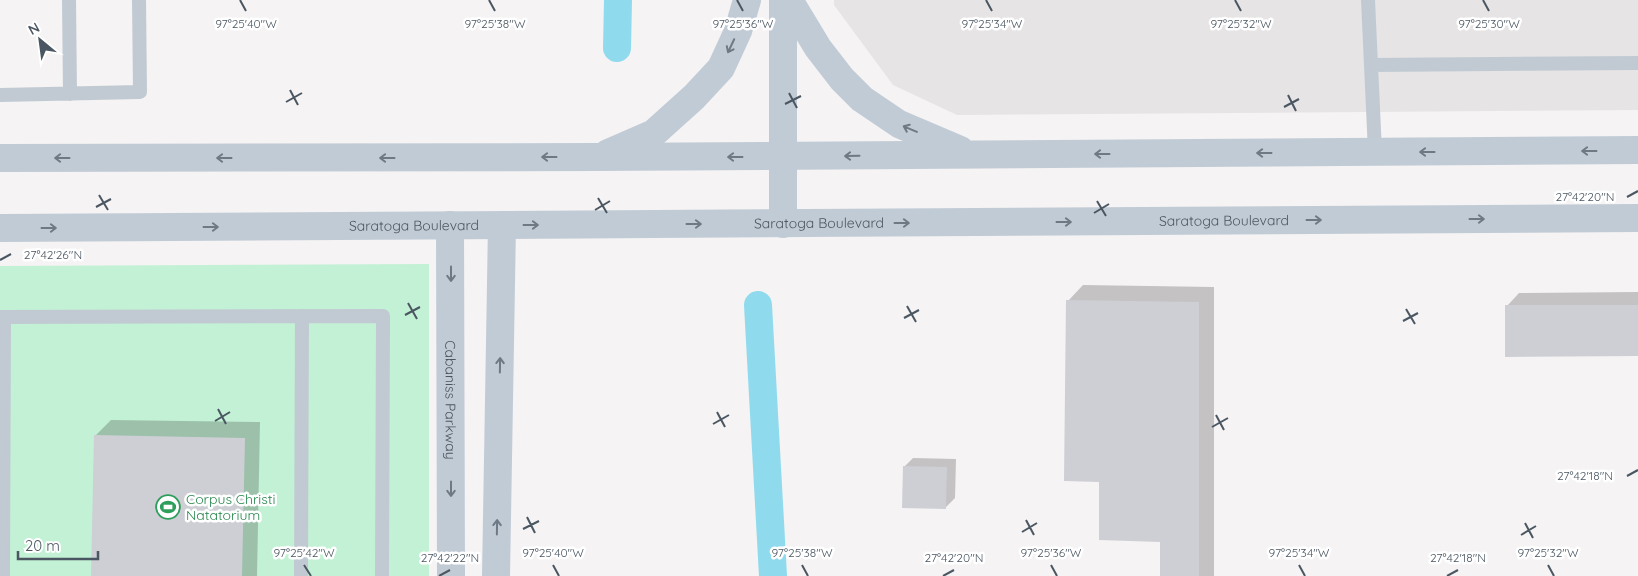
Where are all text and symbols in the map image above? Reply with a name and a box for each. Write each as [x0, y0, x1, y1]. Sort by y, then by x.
north arrow [15, 15, 65, 65]
text: 97°25'40"W [215, 16, 277, 31]
text: 97°25'38"W [465, 16, 526, 31]
text: 97°25'36"W [713, 16, 774, 31]
text: 97°25'34"W [962, 16, 1023, 31]
text: 97°25'32"W [1210, 16, 1272, 31]
text: 97°25'30"W [1458, 16, 1520, 31]
text: N [25, 18, 43, 39]
one-way arrow [726, 38, 735, 53]
one-way arrow [903, 123, 918, 133]
one-way arrow [1582, 146, 1598, 156]
one-way arrow [1419, 147, 1436, 157]
one-way arrow [1257, 148, 1273, 158]
one-way arrow [1094, 149, 1110, 159]
one-way arrow [845, 151, 861, 161]
one-way arrow [541, 152, 558, 162]
one-way arrow [727, 152, 743, 162]
one-way arrow [54, 153, 70, 163]
one-way arrow [216, 153, 232, 163]
one-way arrow [379, 153, 395, 163]
text: 27°42'20"N [1556, 189, 1614, 204]
street label: Saratoga Boulevard [1159, 211, 1289, 230]
street label: Saratoga Boulevard [754, 214, 884, 232]
one-way arrow [1468, 214, 1484, 224]
street label: Saratoga Boulevard [349, 216, 479, 235]
one-way arrow [1306, 216, 1322, 225]
one-way arrow [1056, 217, 1072, 227]
one-way arrow [893, 218, 909, 228]
one-way arrow [685, 219, 701, 229]
one-way arrow [522, 220, 539, 230]
one-way arrow [202, 222, 219, 232]
one-way arrow [40, 223, 56, 233]
text: 27°42'26"N [24, 247, 82, 262]
one-way arrow [446, 265, 456, 281]
street label: Cabaniss Parkway [441, 340, 460, 460]
one-way arrow [495, 357, 504, 373]
text: 27°42'18"N [1557, 468, 1613, 483]
one-way arrow [446, 480, 456, 496]
place label: Corpus Christi Natatorium [186, 490, 276, 524]
sports icon: Corpus Christi Natatorium [155, 494, 181, 520]
one-way arrow [492, 520, 502, 536]
scale bar [18, 528, 98, 560]
text: 20 m [25, 536, 60, 555]
text: 97°25'42"W [273, 545, 335, 560]
text: 97°25'40"W [522, 545, 584, 560]
text: 97°25'38"W [772, 545, 833, 560]
text: 97°25'36"W [1021, 545, 1082, 560]
text: 97°25'34"W [1269, 545, 1330, 560]
text: 97°25'32"W [1517, 545, 1579, 560]
text: 27°42'22"N [421, 550, 479, 565]
text: 27°42'20"N [925, 550, 983, 565]
text: 27°42'18"N [1430, 550, 1486, 565]

